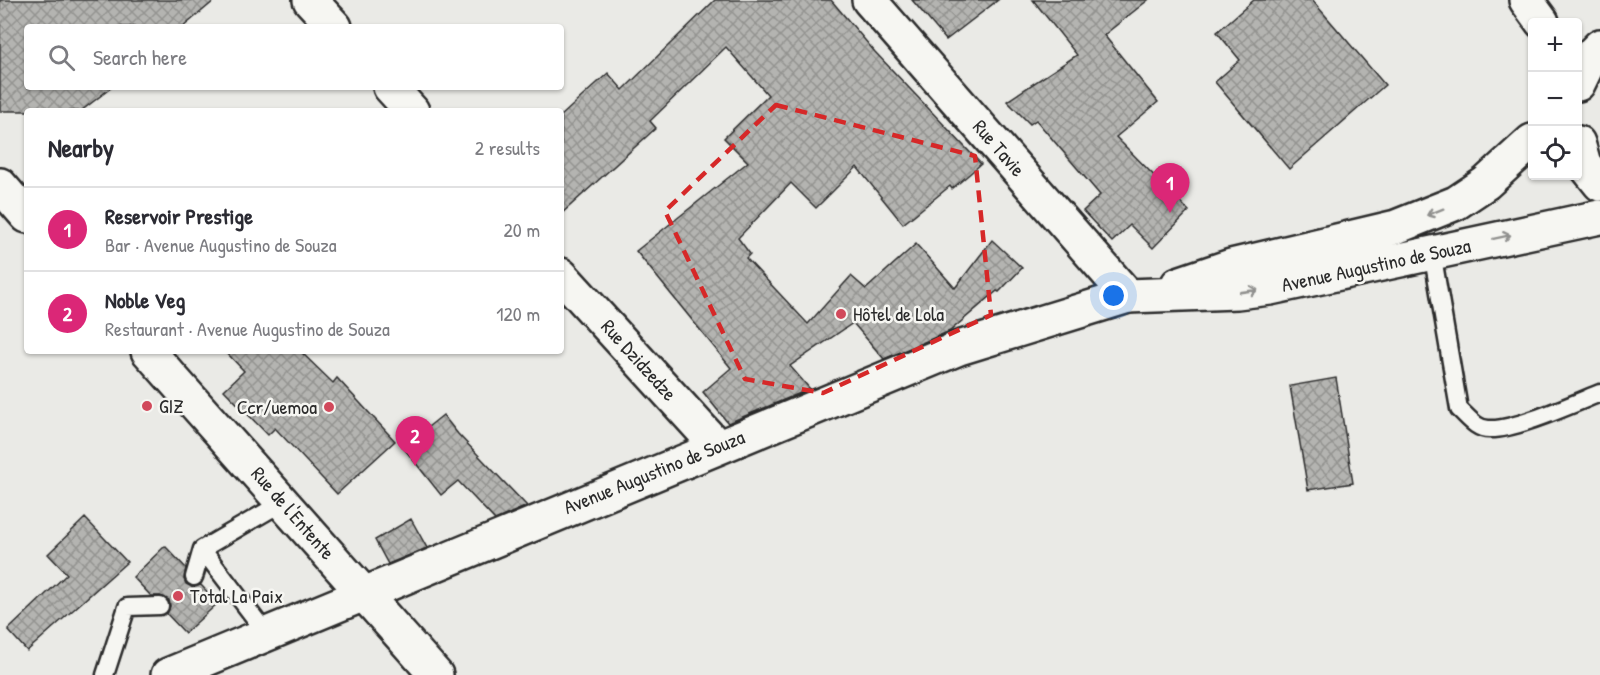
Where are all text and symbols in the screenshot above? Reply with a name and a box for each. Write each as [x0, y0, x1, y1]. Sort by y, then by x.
map controls [1528, 18, 1582, 180]
button: + [1528, 18, 1582, 72]
search box [24, 24, 564, 90]
icon: search [45, 41, 78, 74]
text: Search here [93, 42, 187, 72]
button: − [1528, 72, 1582, 126]
street label: Rue Tavie [967, 113, 1032, 182]
button: locate [1528, 126, 1582, 180]
text: Nearby [48, 130, 114, 165]
text: 2 results [475, 134, 540, 161]
pin: 1 [1150, 164, 1190, 213]
text: Reservoir Prestige [105, 201, 253, 231]
one-way arrow [1426, 207, 1444, 218]
text: 1 [64, 216, 71, 243]
text: 20 m [503, 216, 540, 243]
text: Bar · Avenue Augustino de Souza [105, 231, 337, 258]
street label: Avenue Augustino de Souza [1279, 231, 1473, 298]
one-way arrow [1491, 231, 1511, 242]
your location [1099, 281, 1128, 310]
text: Noble Veg [105, 285, 185, 315]
one-way arrow [1239, 285, 1259, 296]
text: 2 [63, 300, 72, 327]
text: 120 m [496, 300, 540, 327]
place label: Hôtel de Lola [853, 300, 944, 327]
marker: Hôtel de Lola [834, 307, 848, 321]
street label: Rue Dzidzedze [596, 313, 683, 406]
text: Restaurant · Avenue Augustino de Souza [105, 315, 390, 342]
place label: GIZ [159, 392, 183, 419]
place label: Ccr/uemoa [237, 393, 317, 420]
marker: GIZ [140, 399, 154, 413]
marker: Ccr/uemoa [322, 400, 336, 414]
pin: 2 [396, 416, 434, 466]
street label: Avenue Augustino de Souza [559, 423, 748, 520]
street label: Rue de l'Entente [245, 460, 341, 565]
place label: Total La Paix [190, 582, 283, 609]
marker: Total La Paix [171, 589, 185, 603]

